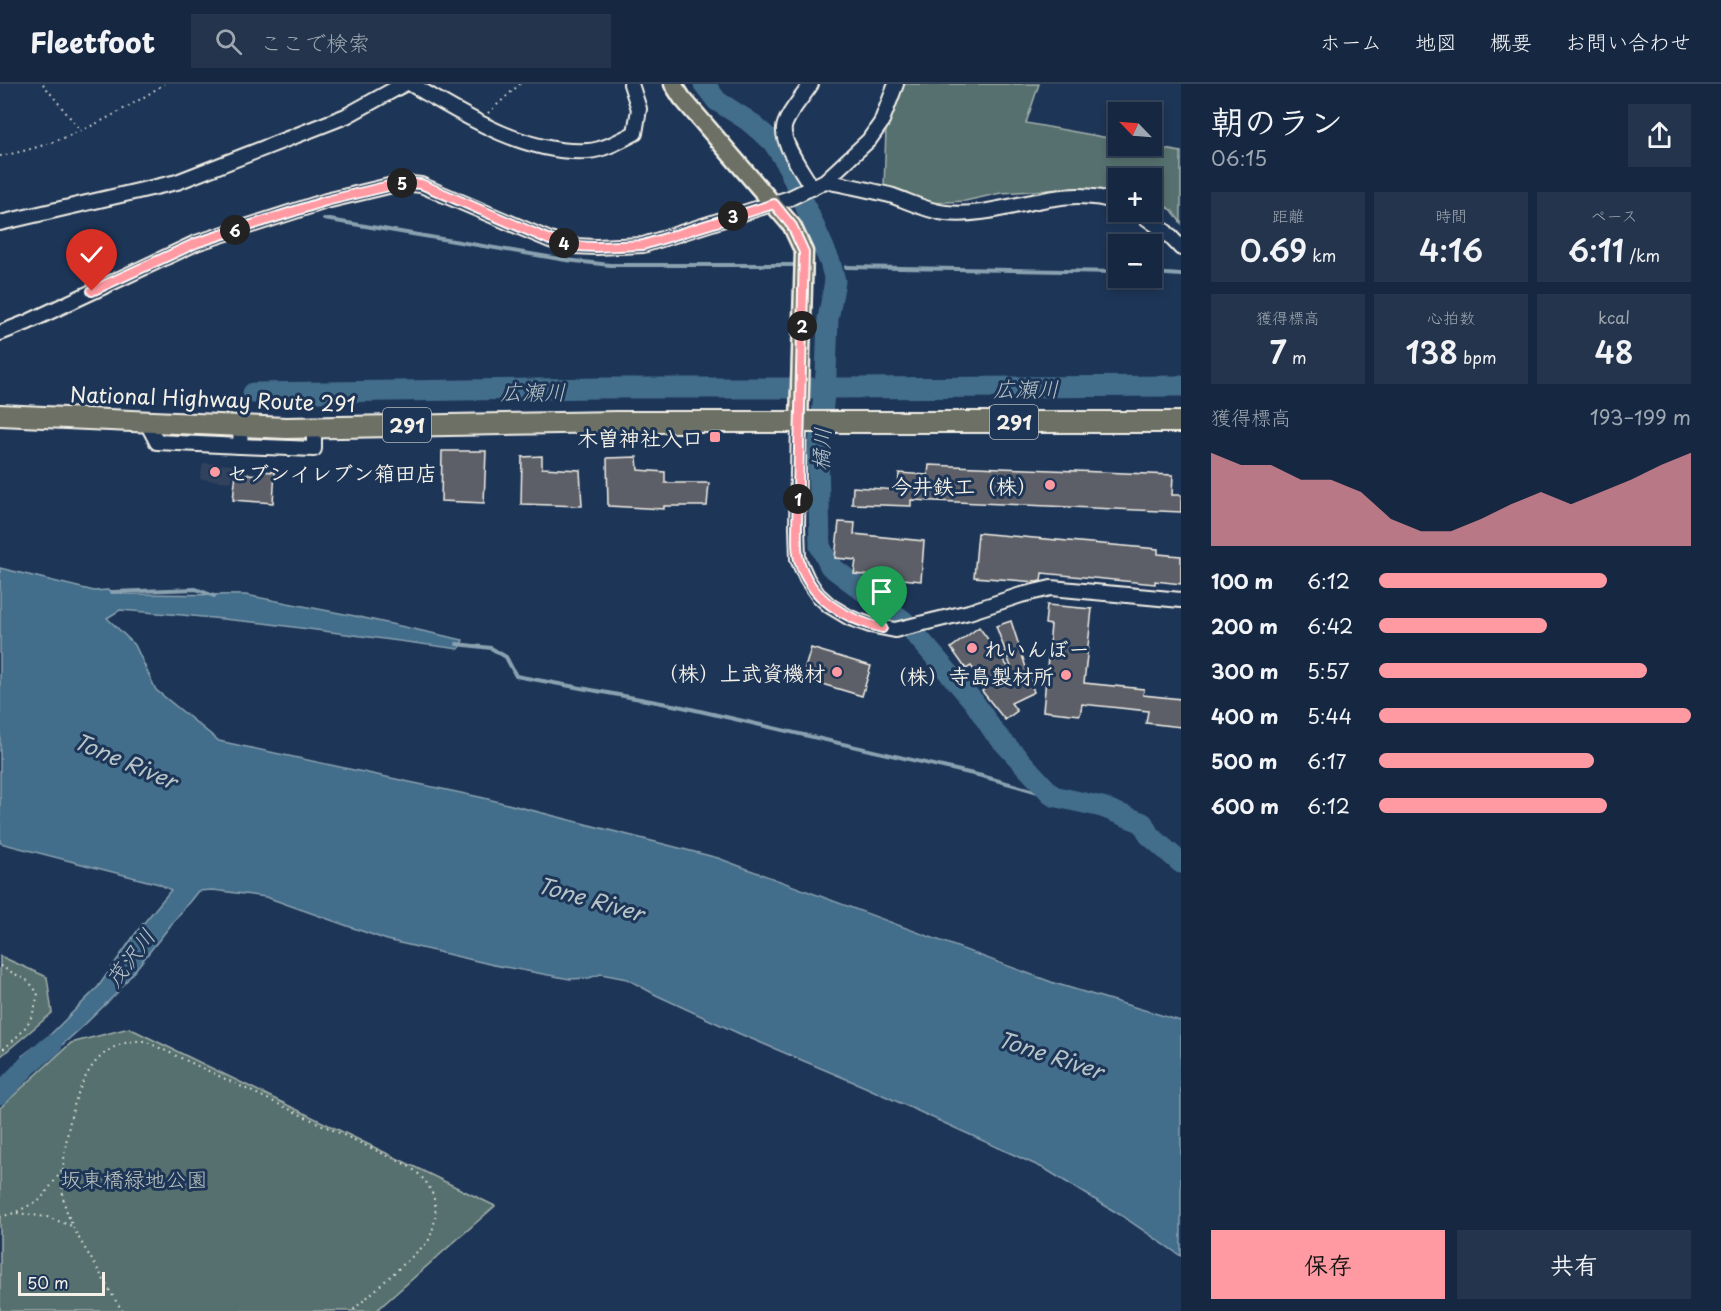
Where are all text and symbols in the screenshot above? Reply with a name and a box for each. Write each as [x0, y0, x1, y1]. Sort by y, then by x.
search box [191, 14, 611, 68]
text: Fleetfoot [30, 20, 155, 63]
icon: search [212, 25, 245, 58]
text: ここで検索 [260, 25, 370, 58]
text: ホーム [1320, 25, 1382, 57]
text: 地図 [1415, 25, 1457, 57]
text: 概要 [1490, 25, 1532, 57]
text: お問い合わせ [1565, 25, 1691, 57]
text: 朝のラン [1211, 95, 1343, 145]
north arrow [1108, 102, 1162, 156]
map controls [1108, 102, 1162, 288]
button: share [1628, 104, 1691, 167]
text: 06:15 [1211, 143, 1267, 173]
pin: 5 [387, 168, 417, 198]
button: + [1108, 168, 1162, 222]
text: 5 [397, 171, 407, 195]
pin: 3 [718, 201, 748, 231]
text: 距離 [1272, 203, 1304, 227]
text: 時間 [1435, 203, 1467, 227]
text: ペース [1590, 203, 1638, 227]
text: 3 [728, 204, 738, 228]
pin: 6 [220, 215, 250, 245]
text: 6 [229, 218, 241, 242]
text: 0.69 [1240, 227, 1307, 272]
text: 4:16 [1419, 227, 1483, 272]
text: 6:11 [1568, 227, 1624, 272]
pin: 4 [549, 228, 579, 258]
pin [66, 229, 117, 291]
text: 4 [559, 231, 569, 255]
button: − [1108, 234, 1162, 288]
icon: check [75, 238, 108, 271]
text: km [1307, 243, 1336, 267]
text: /km [1624, 243, 1660, 267]
text: 獲得標高 [1256, 305, 1320, 329]
text: 心拍数 [1427, 305, 1475, 329]
text: kcal [1598, 305, 1630, 329]
pin: 2 [787, 311, 817, 341]
text: 2 [796, 314, 808, 338]
text: 7 [1270, 329, 1287, 374]
text: 138 [1406, 329, 1458, 374]
text: 48 [1594, 329, 1634, 374]
text: m [1287, 345, 1306, 369]
text: bpm [1458, 345, 1496, 369]
water label: 広瀬川 [993, 371, 1059, 404]
water label: 広瀬川 [500, 374, 566, 407]
street label: National Highway Route 291 [69, 377, 357, 419]
text: 獲得標高 [1211, 402, 1291, 432]
text: 193–199 m [1590, 402, 1691, 432]
road number: 291 [990, 405, 1038, 439]
road number: 291 [383, 408, 431, 442]
place label: 木曽神社入口 [577, 421, 703, 453]
water label: 橘川 [802, 426, 838, 472]
marker: 木曽神社入口 [708, 430, 722, 444]
place label: セブンイレブン箱田店 [227, 456, 437, 488]
marker: セブンイレブン箱田店 [208, 465, 222, 479]
place label: 今井鉄工（株） [891, 469, 1038, 501]
marker: 今井鉄工（株） [1043, 478, 1057, 492]
pin: 1 [783, 484, 813, 514]
text: 1 [794, 487, 802, 511]
pin [856, 566, 907, 628]
text: 100 m [1211, 566, 1273, 596]
text: 6:12 [1307, 566, 1350, 596]
icon: arrive [865, 575, 898, 608]
text: 200 m [1211, 611, 1278, 641]
text: 6:42 [1307, 611, 1353, 641]
place label: れいんぼー [984, 632, 1089, 664]
marker: れいんぼー [965, 641, 979, 655]
place label: （株）上武資機材 [657, 656, 825, 688]
text: 300 m [1211, 656, 1279, 686]
text: 5:57 [1307, 656, 1350, 686]
place label: （株）寺島製材所 [886, 659, 1054, 691]
marker: （株）上武資機材 [830, 665, 844, 679]
marker: （株）寺島製材所 [1059, 668, 1073, 682]
text: 400 m [1211, 701, 1279, 731]
text: 5:44 [1307, 701, 1352, 731]
water label: Tone River [70, 724, 185, 798]
text: 500 m [1211, 746, 1278, 776]
text: 6:17 [1307, 746, 1346, 776]
text: 600 m [1211, 791, 1279, 821]
text: 6:12 [1307, 791, 1350, 821]
water label: Tone River [534, 867, 651, 930]
water label: 茂沢川 [96, 921, 162, 993]
water label: Tone River [994, 1022, 1111, 1087]
park label: 坂東橋緑地公園 [61, 1162, 208, 1194]
button: 保存 [1211, 1230, 1445, 1299]
button: 共有 [1457, 1230, 1691, 1299]
scale bar [18, 1269, 105, 1296]
text: 50 m [27, 1270, 68, 1294]

